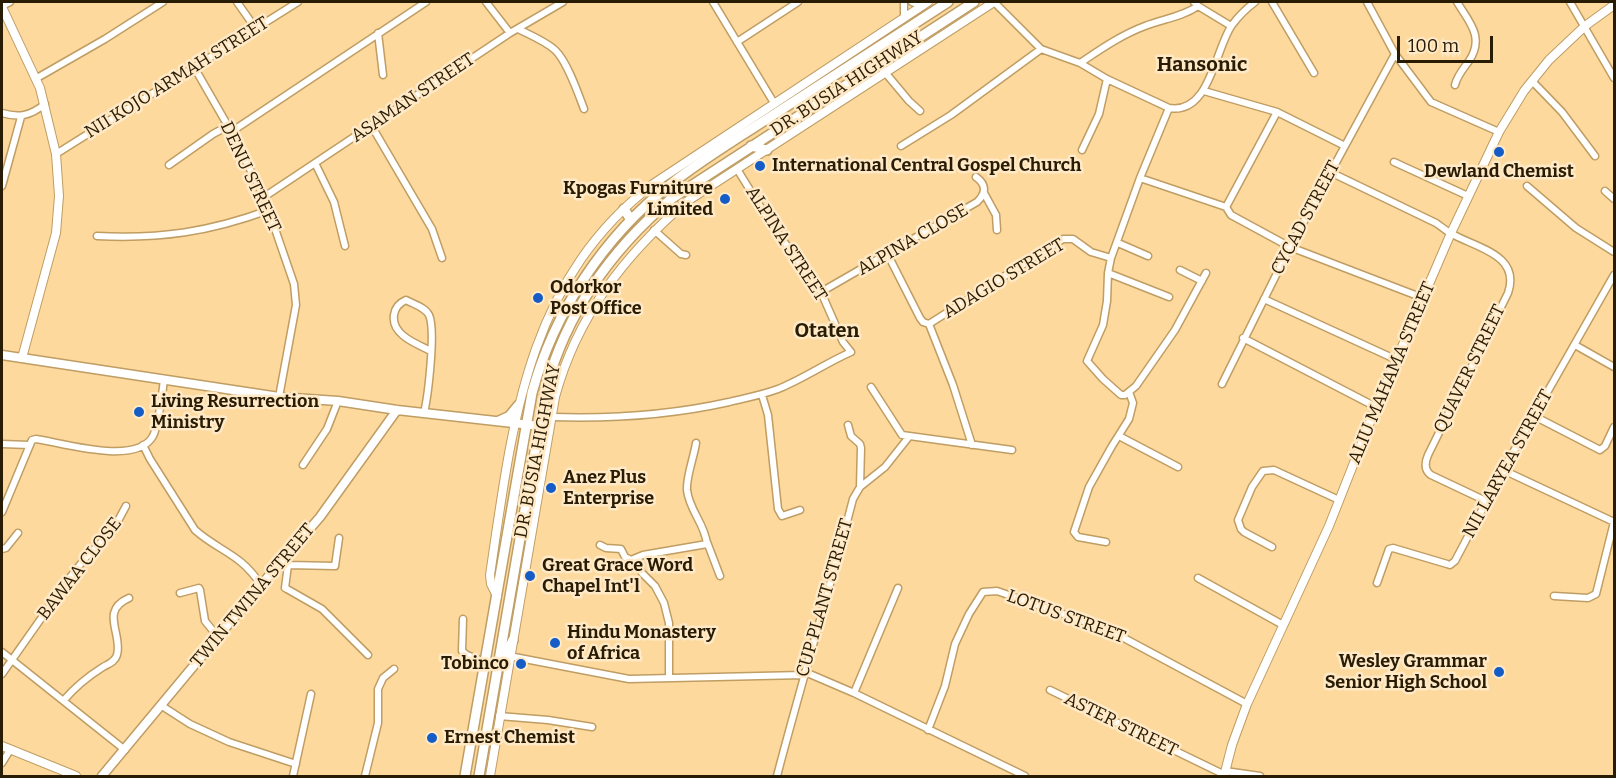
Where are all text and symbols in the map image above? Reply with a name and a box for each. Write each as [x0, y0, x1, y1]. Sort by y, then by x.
street label: NII KOJO ARMAH STREET [81, 12, 273, 144]
scale bar [1400, 24, 1496, 62]
street label: DR. BUSIA HIGHWAY [767, 27, 927, 141]
text: 100 m [1408, 35, 1459, 57]
street label: ASAMAN STREET [347, 49, 479, 147]
district label: Hansonic [1157, 53, 1247, 77]
street label: DENU STREET [215, 118, 285, 236]
marker: Dewland Chemist [1492, 145, 1506, 159]
place label: International Central Gospel Church [772, 155, 1081, 177]
street label: CYCAD STREET [1267, 157, 1345, 279]
marker: International Central Gospel Church [753, 159, 767, 173]
place label: Dewland Chemist [1424, 161, 1574, 183]
place label: Kpogas Furniture Limited [563, 178, 713, 220]
street label: ALPINA STREET [741, 182, 831, 306]
marker: Kpogas Furniture Limited [718, 192, 732, 206]
street label: ALPINA CLOSE [854, 199, 972, 281]
street label: ADAGIO STREET [939, 234, 1069, 324]
place label: Odorkor Post Office [550, 277, 642, 320]
street label: ALIU MAHAMA STREET [1344, 279, 1440, 467]
marker: Odorkor Post Office [531, 291, 545, 305]
street label: QUAVER STREET [1430, 301, 1510, 437]
district label: Otaten [795, 319, 859, 343]
street label: DR. BUSIA HIGHWAY [510, 362, 566, 540]
street label: NII LARYEA STREET [1458, 386, 1558, 542]
place label: Living Resurrection Ministry [151, 391, 319, 434]
marker: Living Resurrection Ministry [132, 405, 146, 419]
place label: Anez Plus Enterprise [563, 467, 654, 510]
marker: Anez Plus Enterprise [544, 481, 558, 495]
street label: BAWAA CLOSE [33, 514, 127, 624]
street label: CUP PLANT STREET [792, 516, 858, 680]
street label: TWIN TWINA STREET [186, 520, 320, 672]
place label: Great Grace Word Chapel Int'l [542, 555, 693, 598]
marker: Great Grace Word Chapel Int'l [523, 569, 537, 583]
street label: LOTUS STREET [1004, 586, 1128, 648]
place label: Hindu Monastery of Africa [567, 622, 716, 664]
marker: Hindu Monastery of Africa [548, 636, 562, 650]
place label: Wesley Grammar Senior High School [1325, 651, 1487, 694]
place label: Tobinco [441, 653, 509, 675]
marker: Tobinco [514, 657, 528, 671]
marker: Wesley Grammar Senior High School [1492, 665, 1506, 679]
street label: ASTER STREET [1061, 688, 1181, 762]
place label: Ernest Chemist [444, 727, 575, 749]
marker: Ernest Chemist [425, 731, 439, 745]

